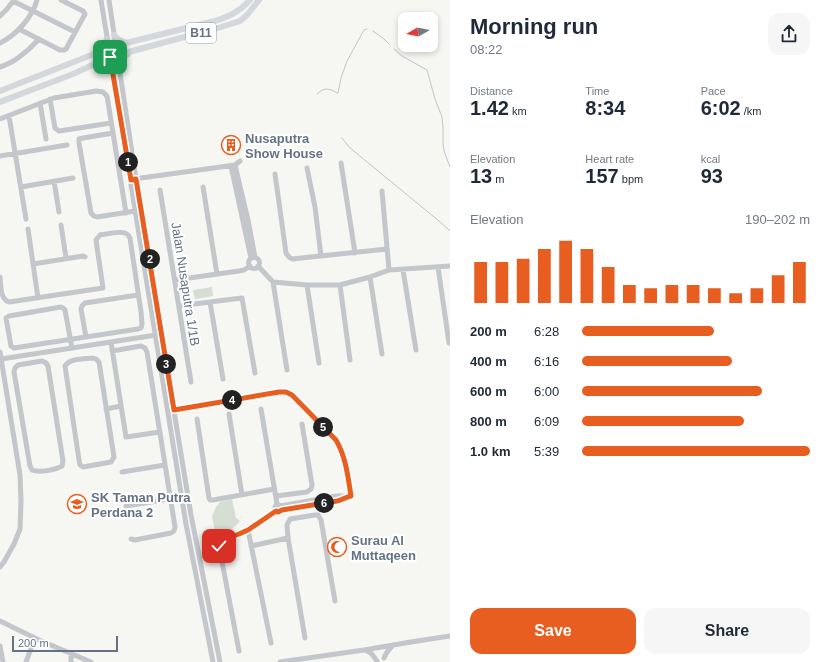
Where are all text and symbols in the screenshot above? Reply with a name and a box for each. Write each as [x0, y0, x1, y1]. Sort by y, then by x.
north arrow [398, 12, 438, 52]
map controls [398, 12, 438, 52]
button: share [768, 13, 810, 55]
text: Morning run [470, 14, 598, 39]
road number: B11 [186, 23, 216, 43]
pin [93, 40, 127, 74]
text: 08:22 [470, 42, 503, 57]
icon: arrive [99, 46, 121, 68]
text: Distance [470, 85, 513, 97]
text: Time [585, 85, 609, 97]
text: Pace [701, 85, 726, 97]
text: 1.42 [470, 97, 509, 119]
text: 8:34 [585, 97, 625, 119]
text: 6:02 [701, 97, 741, 119]
text: km [509, 105, 527, 117]
text: /km [741, 105, 761, 117]
place label: Nusaputra Show House [245, 131, 323, 161]
building icon: Nusaputra Show House [220, 134, 242, 156]
pin: 1 [118, 152, 138, 172]
text: Elevation [470, 153, 515, 165]
text: Heart rate [585, 153, 634, 165]
text: kcal [701, 153, 720, 165]
text: 1 [125, 156, 131, 168]
text: 13 [470, 165, 492, 187]
text: 157 [585, 165, 619, 187]
text: 93 [701, 165, 723, 187]
text: m [492, 173, 504, 185]
text: bpm [619, 173, 643, 185]
text: Elevation [470, 212, 523, 227]
text: 190–202 m [745, 212, 810, 227]
street label: Jalan Nusaputra 1/1B [168, 221, 203, 347]
pin: 2 [140, 249, 160, 269]
text: 2 [147, 253, 153, 265]
text: 200 m [470, 324, 507, 339]
text: 6:28 [534, 324, 559, 339]
pin: 3 [156, 354, 176, 374]
text: 400 m [470, 354, 507, 369]
text: 6:16 [534, 354, 559, 369]
text: 3 [163, 358, 169, 370]
text: 600 m [470, 384, 507, 399]
text: 6:00 [534, 384, 559, 399]
pin: 4 [222, 390, 242, 410]
text: 4 [229, 394, 235, 406]
text: 800 m [470, 414, 507, 429]
text: 6:09 [534, 414, 559, 429]
pin: 5 [313, 417, 333, 437]
text: 5 [320, 421, 326, 433]
text: 1.0 km [470, 444, 510, 459]
text: 5:39 [534, 444, 559, 459]
place label: SK Taman Putra Perdana 2 [91, 490, 191, 520]
school or university icon: SK Taman Putra Perdana 2 [66, 493, 88, 515]
pin: 6 [314, 493, 334, 513]
text: 6 [321, 497, 327, 509]
pin [202, 529, 236, 563]
place label: Surau Al Muttaqeen [351, 533, 416, 563]
icon: check [208, 535, 230, 557]
mosque icon: Surau Al Muttaqeen [326, 536, 348, 558]
button: Save [470, 608, 636, 654]
button: Share [644, 608, 810, 654]
scale bar [12, 634, 118, 653]
text: 200 m [18, 637, 49, 649]

